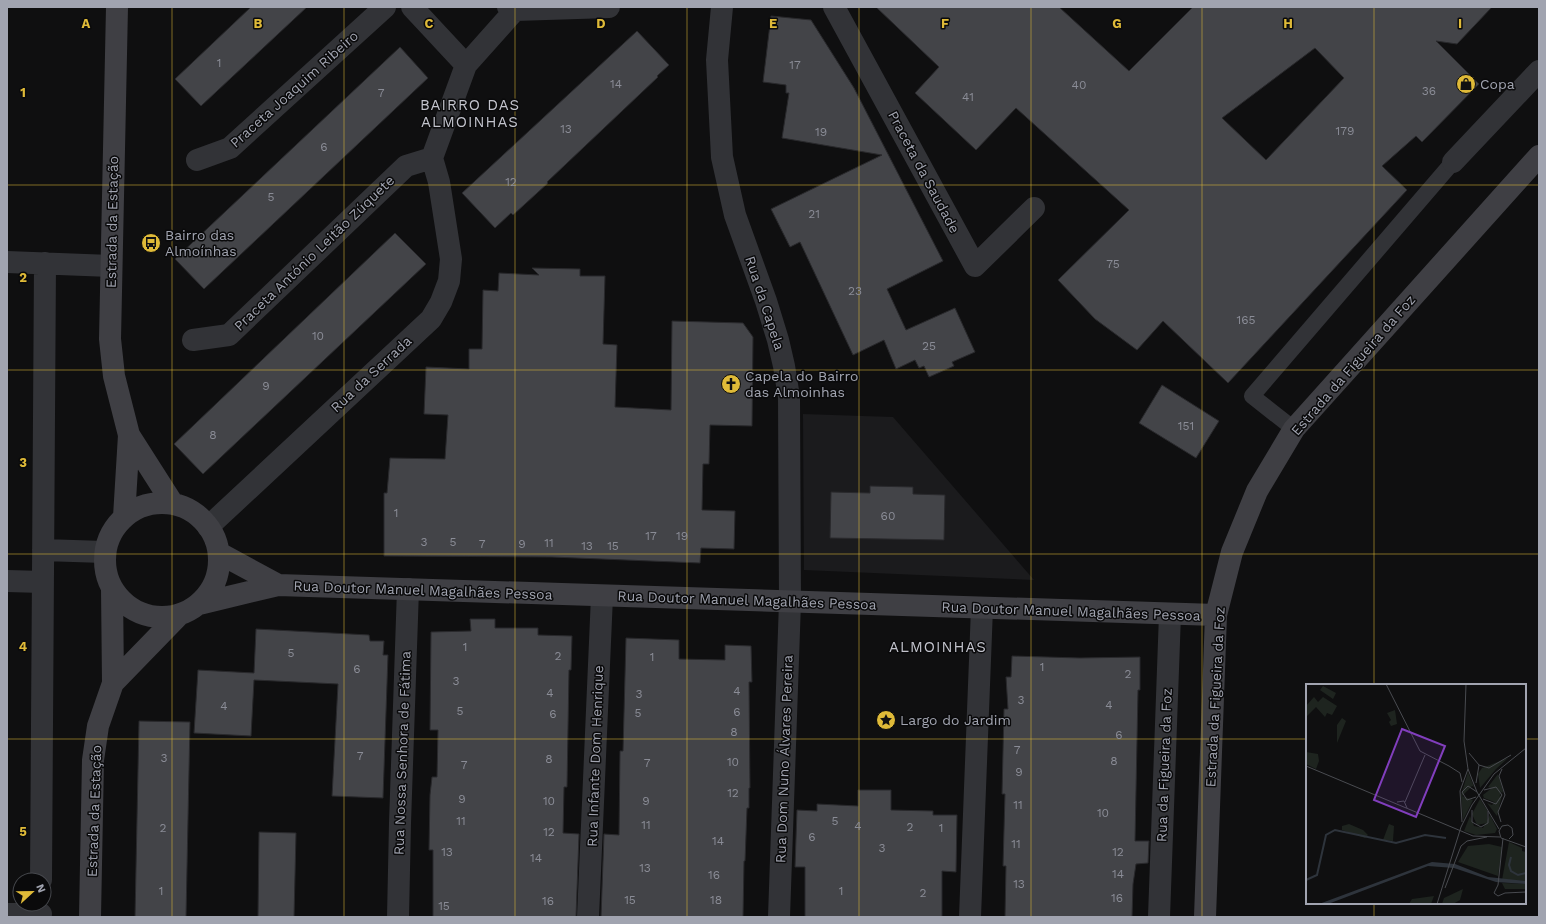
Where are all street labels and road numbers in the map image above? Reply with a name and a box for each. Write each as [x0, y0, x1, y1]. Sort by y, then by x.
street label: Praceta Joaquim Ribeiro [227, 27, 361, 151]
street label: Praceta da Saudade [885, 108, 963, 236]
street label: Estrada da Estação [103, 156, 121, 288]
street label: Praceta António Leitão Zúquete [231, 172, 397, 334]
street label: Rua da Capela [742, 254, 788, 352]
street label: Estrada da Figueira da Foz [1288, 292, 1418, 438]
street label: Rua da Serrada [327, 333, 415, 415]
street label: Rua Doutor Manuel Magalhães Pessoa [293, 577, 553, 603]
street label: Rua Doutor Manuel Magalhães Pessoa [617, 587, 877, 613]
street label: Rua Doutor Manuel Magalhães Pessoa [941, 598, 1201, 624]
street label: Estrada da Figueira da Foz [1202, 606, 1228, 788]
street label: Rua Nossa Senhora de Fátima [390, 650, 414, 855]
street label: Rua Dom Nuno Álvares Pereira [772, 655, 796, 863]
street label: Rua Infante Dom Henrique [584, 665, 606, 847]
street label: Rua da Figueira da Foz [1153, 688, 1175, 842]
street label: Estrada da Estação [84, 745, 104, 877]

